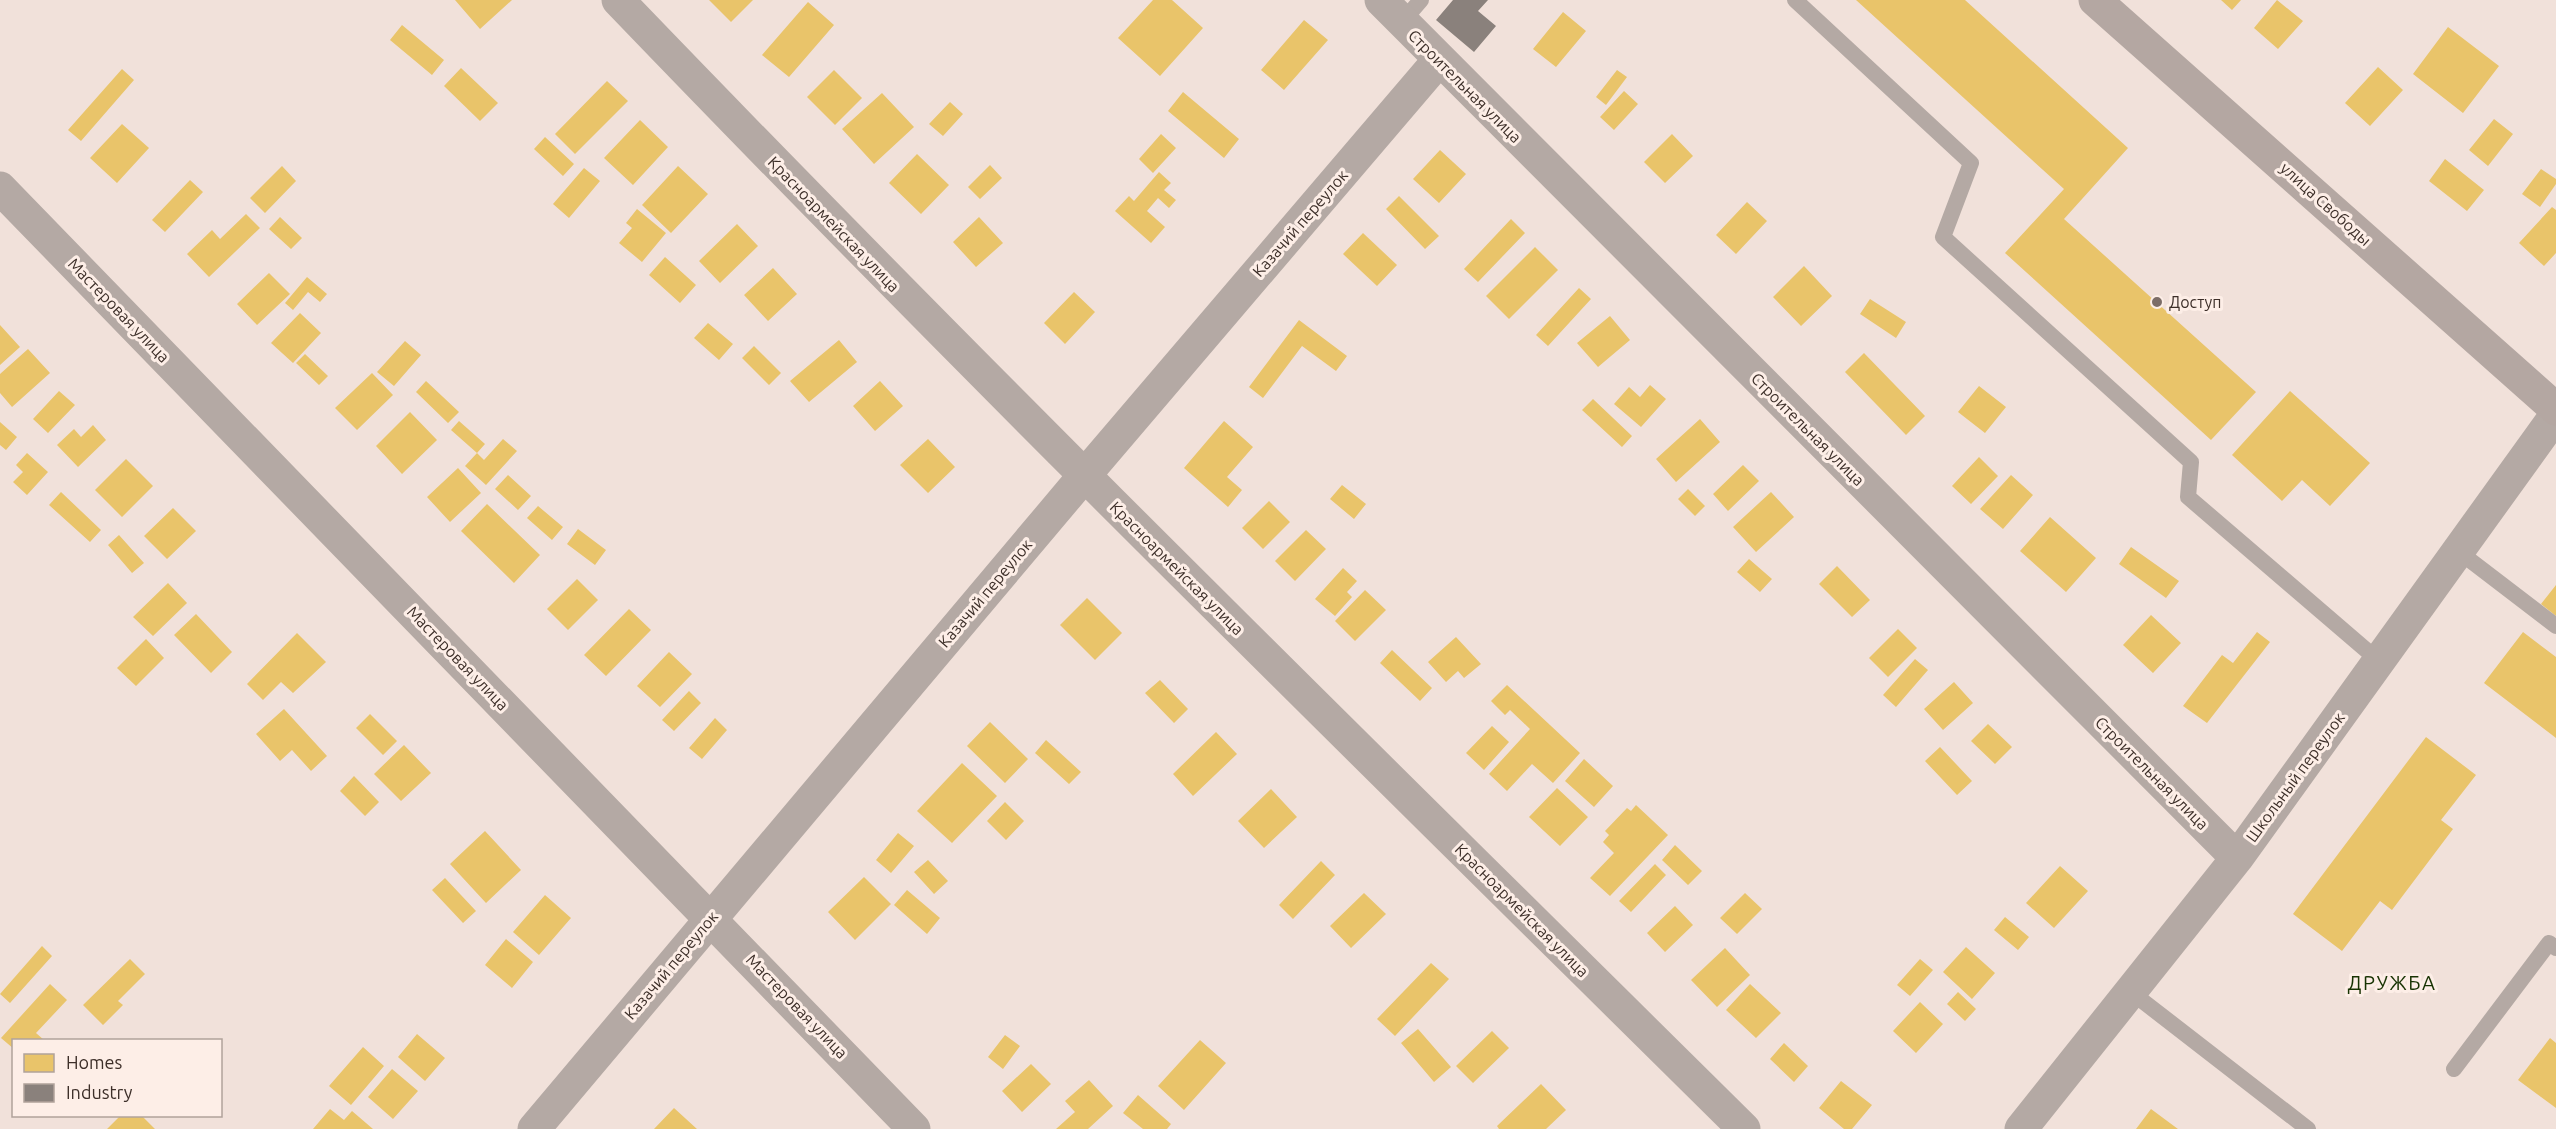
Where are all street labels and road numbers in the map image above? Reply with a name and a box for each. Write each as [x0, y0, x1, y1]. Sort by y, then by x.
street label: Строительная улица [1405, 26, 1525, 146]
street label: Красноармейская улица [765, 153, 903, 295]
street label: улица Свободы [2277, 159, 2375, 249]
street label: Казачий переулок [1249, 166, 1351, 280]
street label: Мастеровая улица [65, 254, 173, 366]
street label: Строительная улица [1748, 369, 1868, 489]
street label: Красноармейская улица [1107, 498, 1247, 638]
street label: Казачий переулок [935, 535, 1035, 651]
street label: Мастеровая улица [404, 602, 512, 714]
street label: Школьный переулок [2242, 709, 2348, 845]
street label: Строительная улица [2092, 713, 2212, 833]
street label: Красноармейская улица [1452, 840, 1592, 980]
street label: Казачий переулок [621, 907, 721, 1023]
street label: Мастеровая улица [743, 950, 851, 1062]

